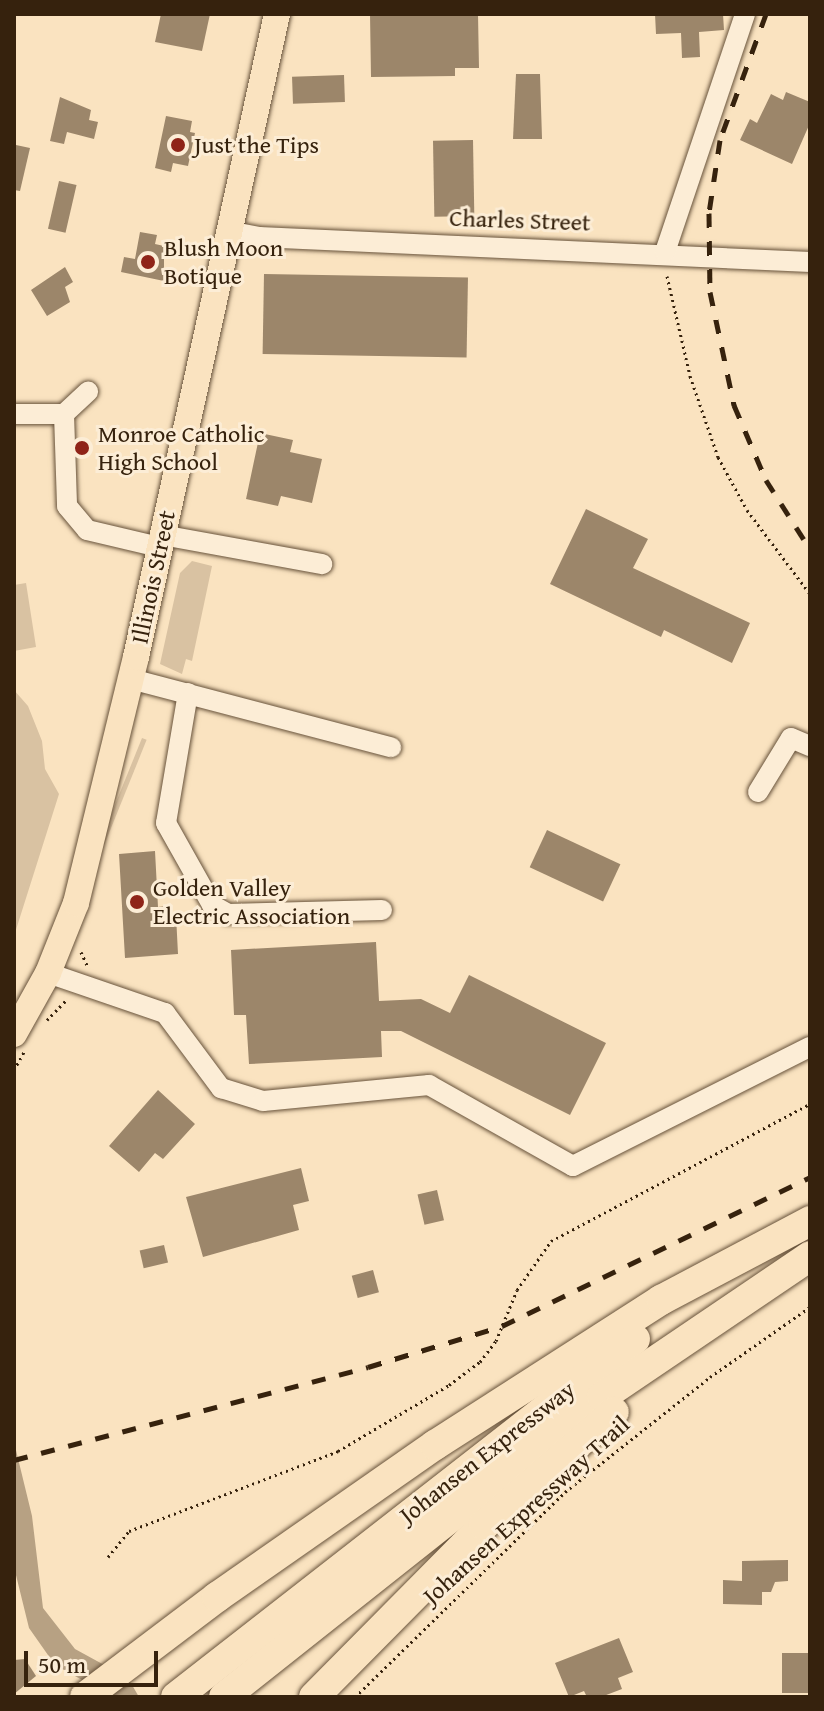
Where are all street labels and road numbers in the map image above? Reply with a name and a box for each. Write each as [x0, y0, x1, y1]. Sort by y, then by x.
street label: Charles Street [449, 203, 591, 237]
street label: Illinois Street [125, 508, 181, 646]
street label: Johansen Expressway [394, 1375, 580, 1529]
street label: Johansen Expressway Trail [417, 1410, 635, 1610]

